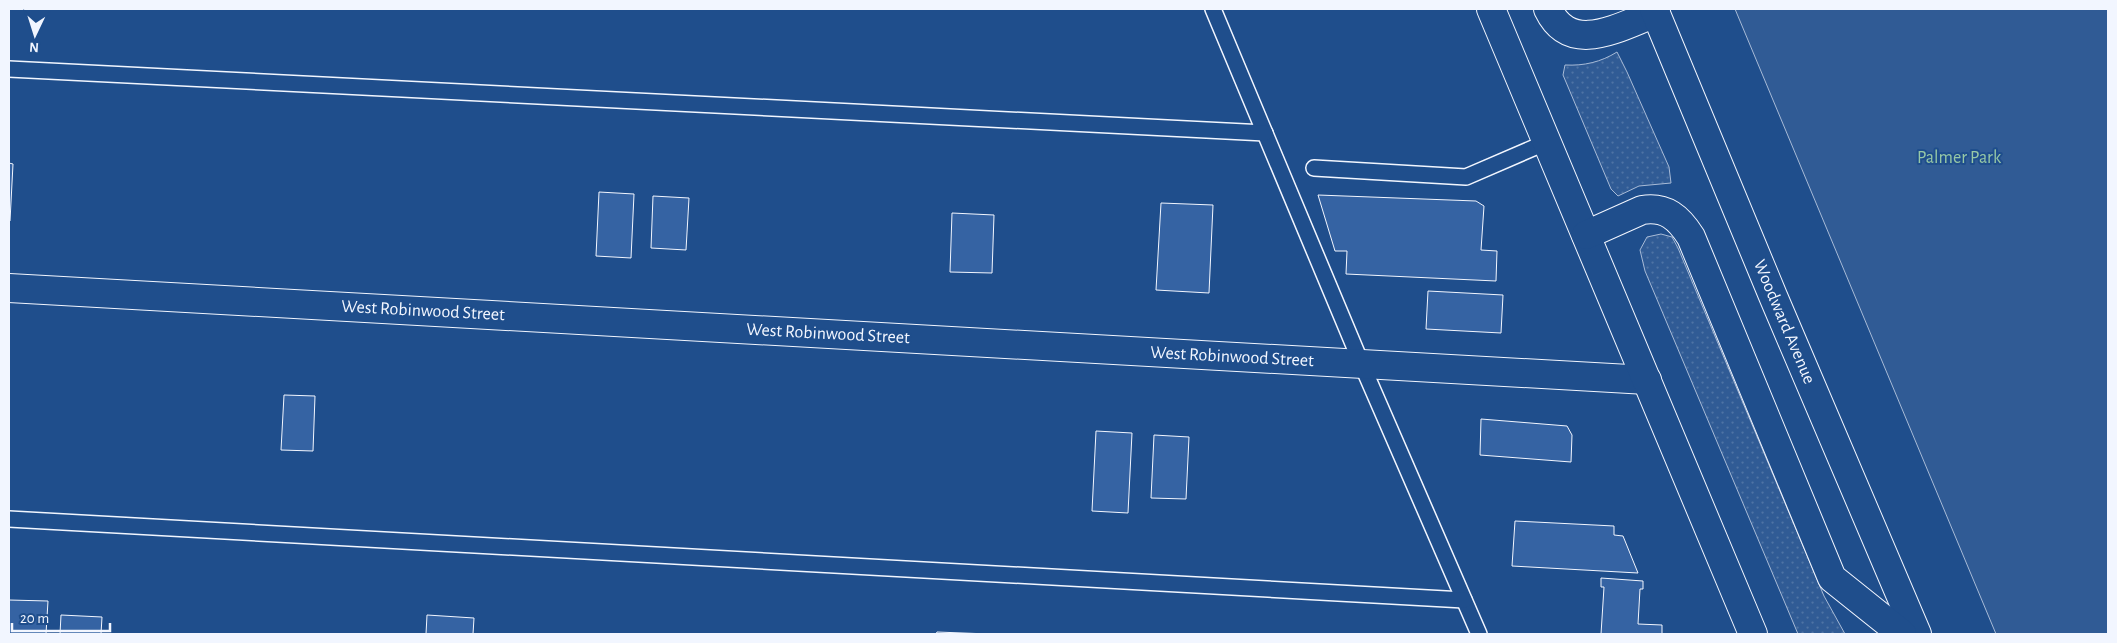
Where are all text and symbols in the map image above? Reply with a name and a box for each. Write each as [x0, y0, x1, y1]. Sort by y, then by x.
north arrow [10, 10, 60, 60]
text: N [29, 40, 40, 54]
park label: Palmer Park [1917, 149, 2002, 167]
street label: Woodward Avenue [1750, 257, 1818, 387]
street label: West Robinwood Street [341, 298, 506, 324]
street label: West Robinwood Street [746, 321, 911, 347]
street label: West Robinwood Street [1150, 344, 1315, 370]
scale bar [12, 600, 110, 632]
text: 20 m [20, 611, 49, 626]

